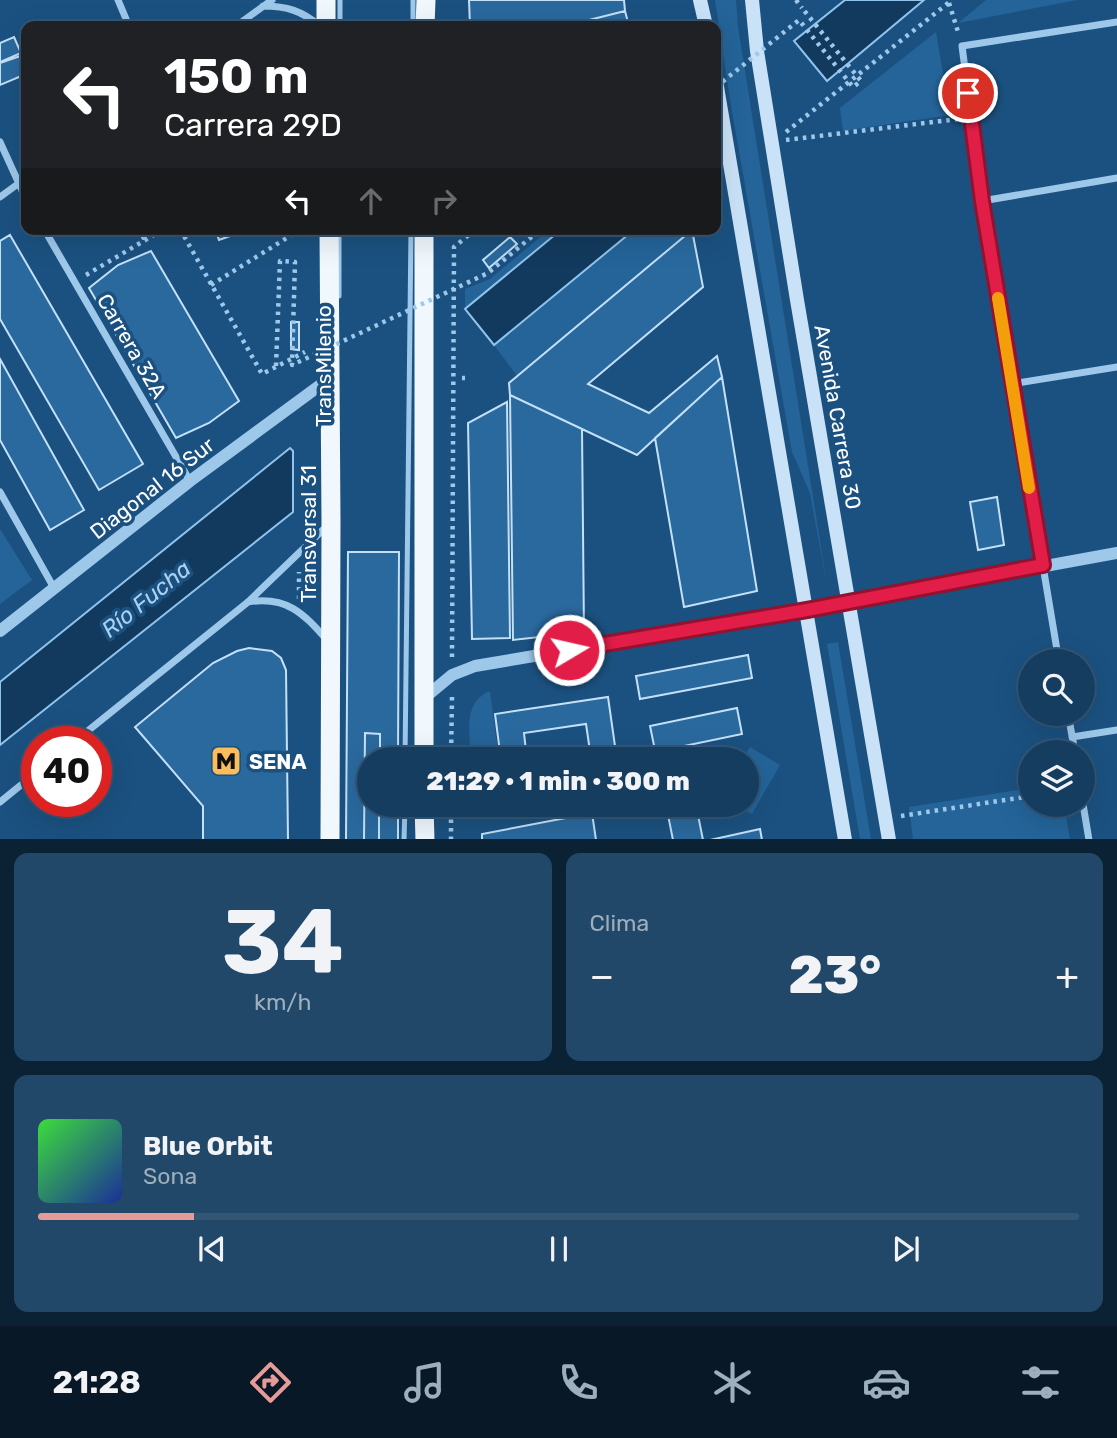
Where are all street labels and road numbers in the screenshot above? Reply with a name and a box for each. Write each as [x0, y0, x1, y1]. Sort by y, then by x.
street label: Carrera 32A [92, 289, 172, 403]
street label: TransMilenio [311, 305, 336, 427]
street label: Avenida Carrera 30 [809, 323, 867, 511]
street label: Diagonal 16 Sur [85, 432, 219, 544]
street label: Transversal 31 [296, 465, 321, 603]

